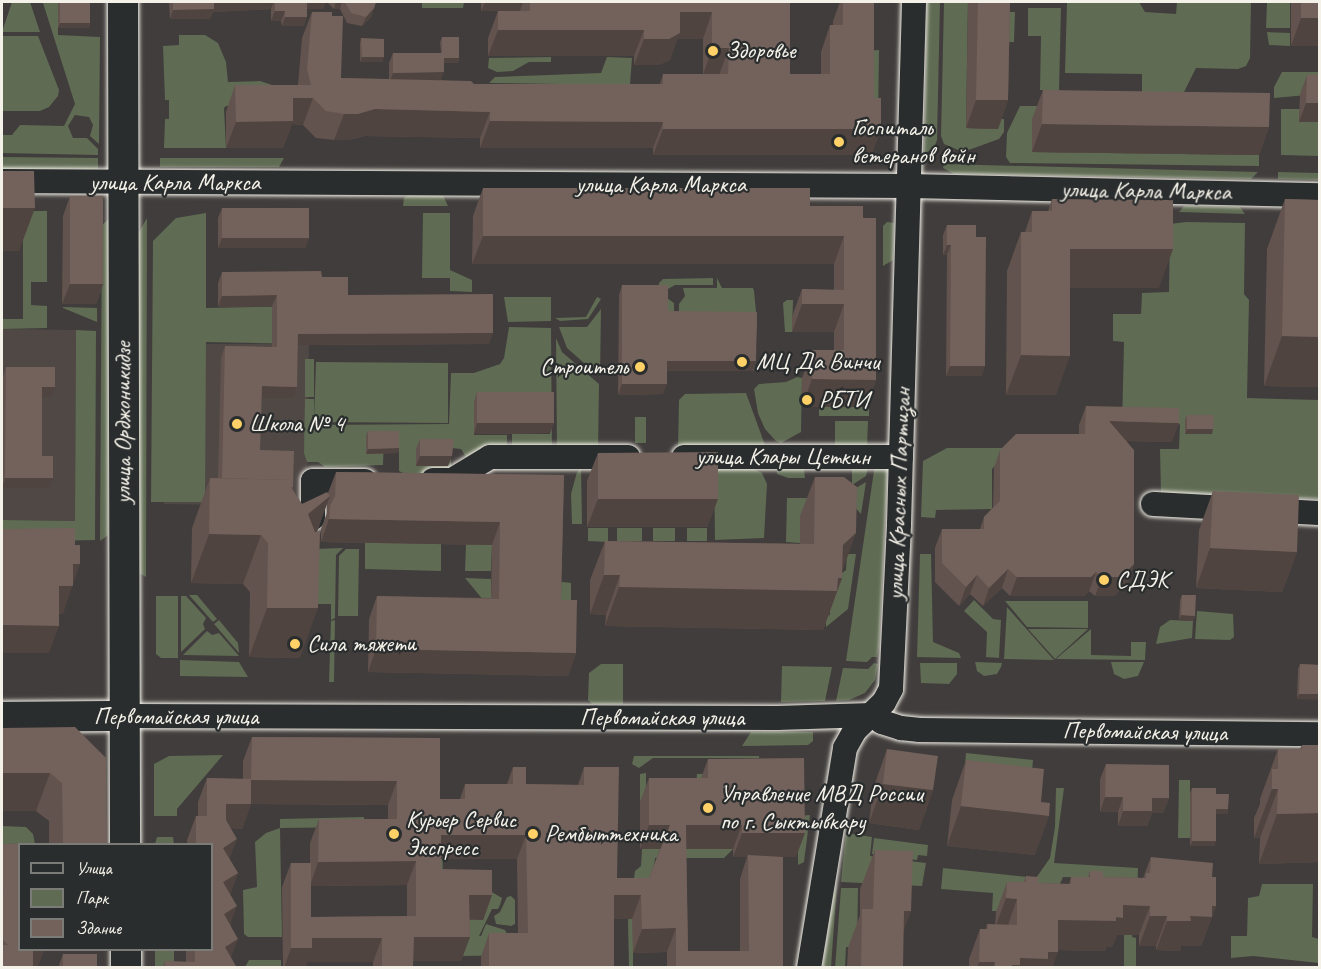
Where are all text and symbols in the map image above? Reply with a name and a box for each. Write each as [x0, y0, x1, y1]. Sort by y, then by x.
place label: Здоровье [725, 37, 796, 65]
marker: Здоровье [706, 44, 720, 58]
place label: Госпиталь ветеранов войн [852, 114, 974, 170]
marker: Госпиталь ветеранов войн [830, 133, 848, 151]
street label: улица Карла Маркса [91, 169, 259, 197]
street label: улица Карла Маркса [577, 171, 745, 199]
street label: улица Карла Маркса [1061, 175, 1231, 207]
street label: улица Орджоникидзе [109, 343, 137, 503]
place label: МЦ Да Винчи [756, 348, 879, 376]
place label: Строитель [540, 353, 628, 381]
marker: МЦ Да Винчи [733, 353, 751, 371]
marker: Строитель [633, 360, 647, 374]
place label: РБТИ [819, 386, 869, 414]
street label: улица Красных Партизан [881, 386, 917, 602]
marker: РБТИ [800, 393, 814, 407]
place label: Школа № 4 [249, 410, 344, 438]
marker: Школа № 4 [230, 417, 244, 431]
street label: улица Клары Цеткин [695, 443, 871, 471]
place label: СДЭК [1116, 566, 1169, 594]
marker: СДЭК [1097, 573, 1111, 587]
place label: Сила тяжети [307, 630, 415, 658]
marker: Сила тяжети [288, 637, 302, 651]
street label: Первомайская улица [93, 703, 259, 731]
street label: Первомайская улица [579, 704, 745, 732]
street label: Первомайская улица [1062, 716, 1228, 748]
place label: Управление МВД России по г. Сыктывкару [720, 780, 923, 836]
marker: Управление МВД России по г. Сыктывкару [701, 801, 715, 815]
place label: Курьер Сервис Экспресс [406, 806, 518, 862]
place label: Рембыттехника [545, 820, 677, 848]
marker: Курьер Сервис Экспресс [387, 827, 401, 841]
marker: Рембыттехника [526, 827, 540, 841]
legend [18, 843, 213, 951]
text: Улица [76, 857, 112, 879]
text: Парк [76, 887, 108, 909]
text: Здание [76, 917, 121, 939]

